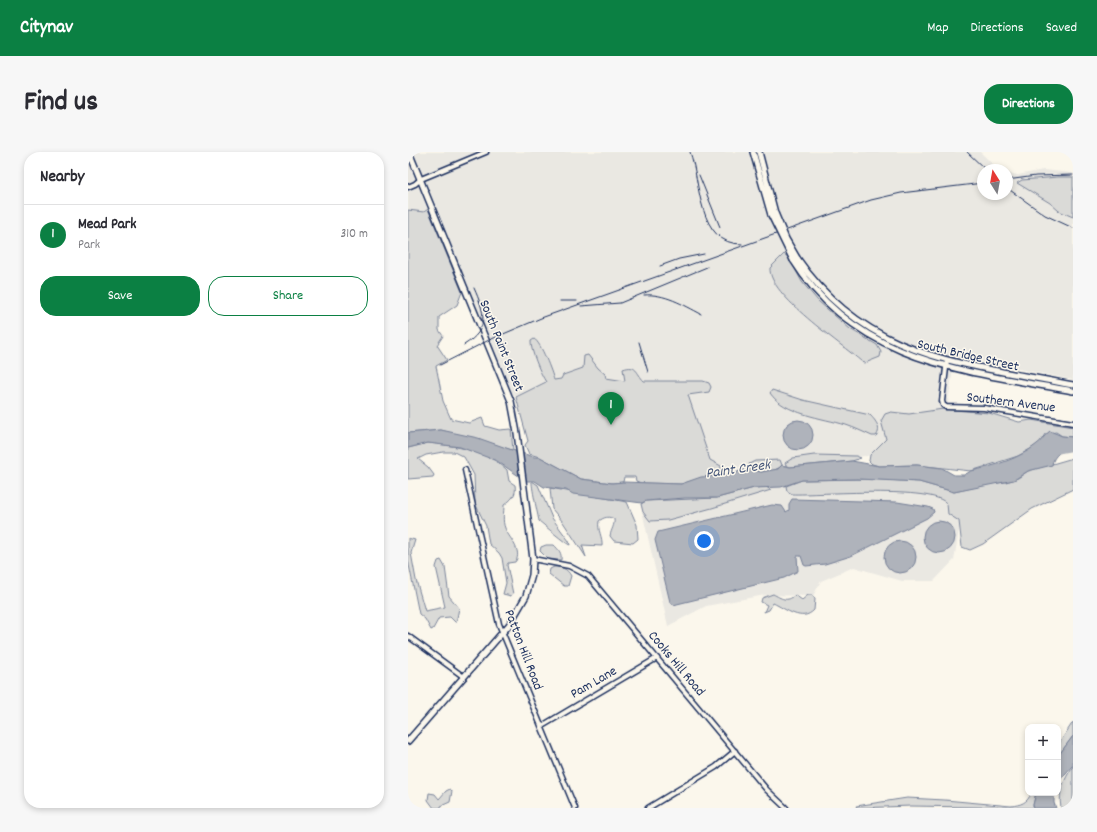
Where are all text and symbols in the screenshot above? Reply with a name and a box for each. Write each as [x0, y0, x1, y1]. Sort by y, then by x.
text: Citynav [20, 15, 73, 42]
text: Map [927, 18, 949, 38]
text: Directions [971, 18, 1024, 38]
text: Saved [1046, 18, 1077, 38]
text: Find us [24, 84, 98, 124]
button: Directions [984, 84, 1073, 124]
north arrow [977, 164, 1013, 200]
text: Nearby [40, 166, 84, 190]
text: Mead Park [78, 214, 136, 236]
text: 1 [52, 225, 54, 244]
text: 310 m [340, 225, 368, 244]
text: Park [78, 236, 100, 255]
button: Save [40, 276, 200, 316]
button: Share [208, 276, 368, 316]
street label: South Paint Street [473, 297, 529, 395]
street label: South Bridge Street [915, 335, 1021, 377]
street label: Southern Avenue [965, 388, 1057, 418]
pin: 1 [598, 392, 624, 425]
water label: Paint Creek [704, 454, 773, 485]
your location [694, 531, 714, 551]
street label: Patton Hill Road [498, 607, 548, 693]
street label: Cooks Hill Road [643, 627, 709, 701]
street label: Pam Lane [567, 662, 621, 704]
map controls [1025, 724, 1061, 796]
button: + [1025, 724, 1061, 760]
button: − [1025, 760, 1061, 796]

